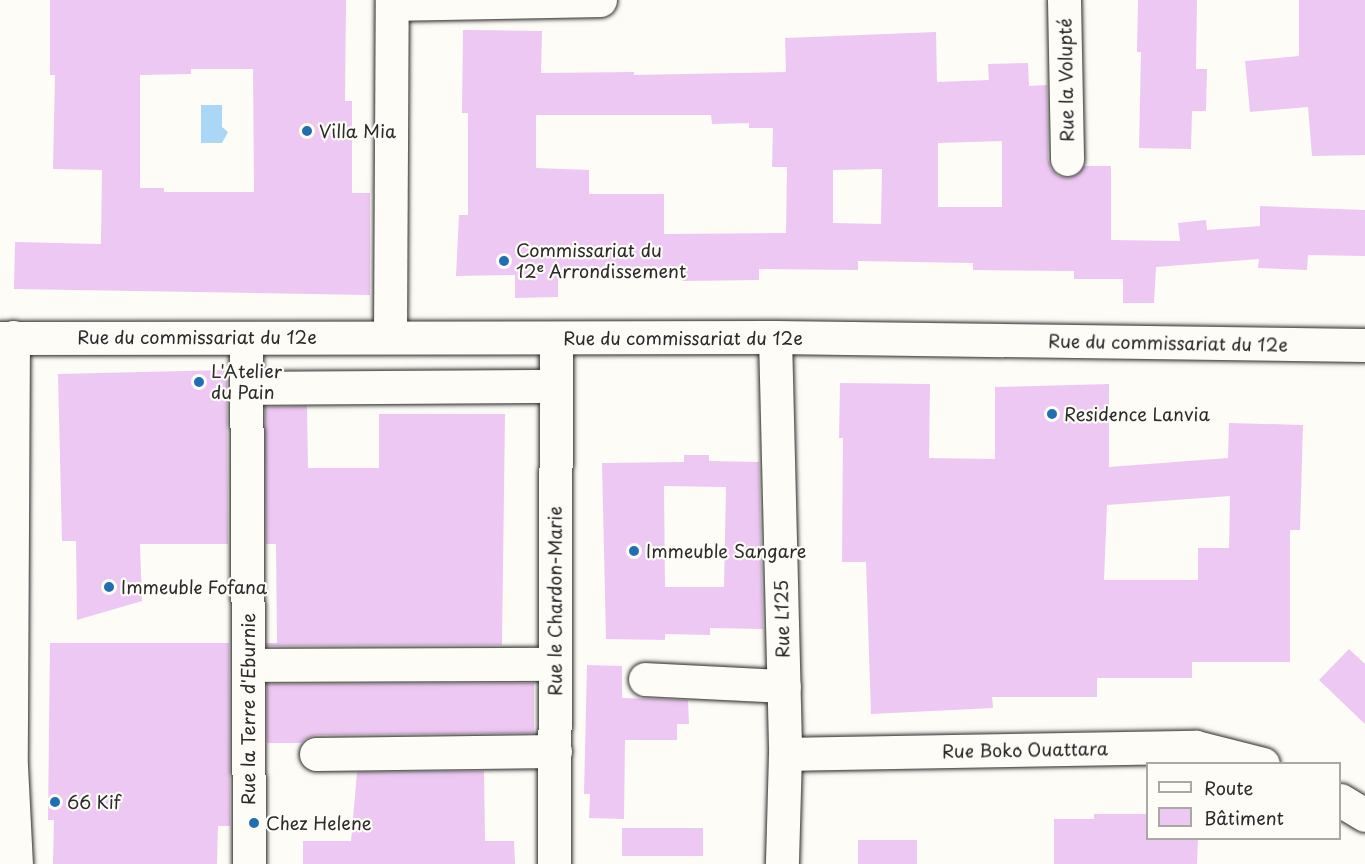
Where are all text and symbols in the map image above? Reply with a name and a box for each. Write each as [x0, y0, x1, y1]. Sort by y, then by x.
street label: Rue la Volupté [1054, 17, 1078, 143]
place label: Villa Mia [319, 120, 396, 142]
marker: Villa Mia [300, 124, 314, 138]
place label: Commissariat du 12ᵉ Arrondissement [516, 240, 688, 282]
marker: Commissariat du 12ᵉ Arrondissement [497, 254, 511, 268]
street label: Rue du commissariat du 12e [75, 326, 319, 348]
street label: Rue du commissariat du 12e [561, 327, 805, 349]
street label: Rue du commissariat du 12e [1046, 330, 1290, 356]
place label: L'Atelier du Pain [211, 361, 282, 404]
marker: L'Atelier du Pain [192, 375, 206, 389]
place label: Residence Lanvia [1064, 403, 1211, 425]
marker: Residence Lanvia [1045, 407, 1059, 421]
street label: Rue le Chardon-Marie [544, 504, 566, 698]
place label: Immeuble Sangare [646, 540, 807, 562]
marker: Immeuble Sangare [627, 544, 641, 558]
place label: Immeuble Fofana [121, 576, 269, 598]
street label: Rue L125 [771, 579, 793, 659]
marker: Immeuble Fofana [102, 580, 116, 594]
street label: Rue la Terre d'Eburnie [237, 612, 259, 806]
street label: Rue Boko Ouattara [940, 738, 1110, 762]
legend [1146, 762, 1341, 840]
text: Route [1204, 774, 1253, 801]
place label: 66 Kif [67, 791, 122, 813]
marker: 66 Kif [48, 795, 62, 809]
text: Bâtiment [1204, 804, 1284, 831]
place label: Chez Helene [266, 812, 372, 834]
marker: Chez Helene [247, 816, 261, 830]

